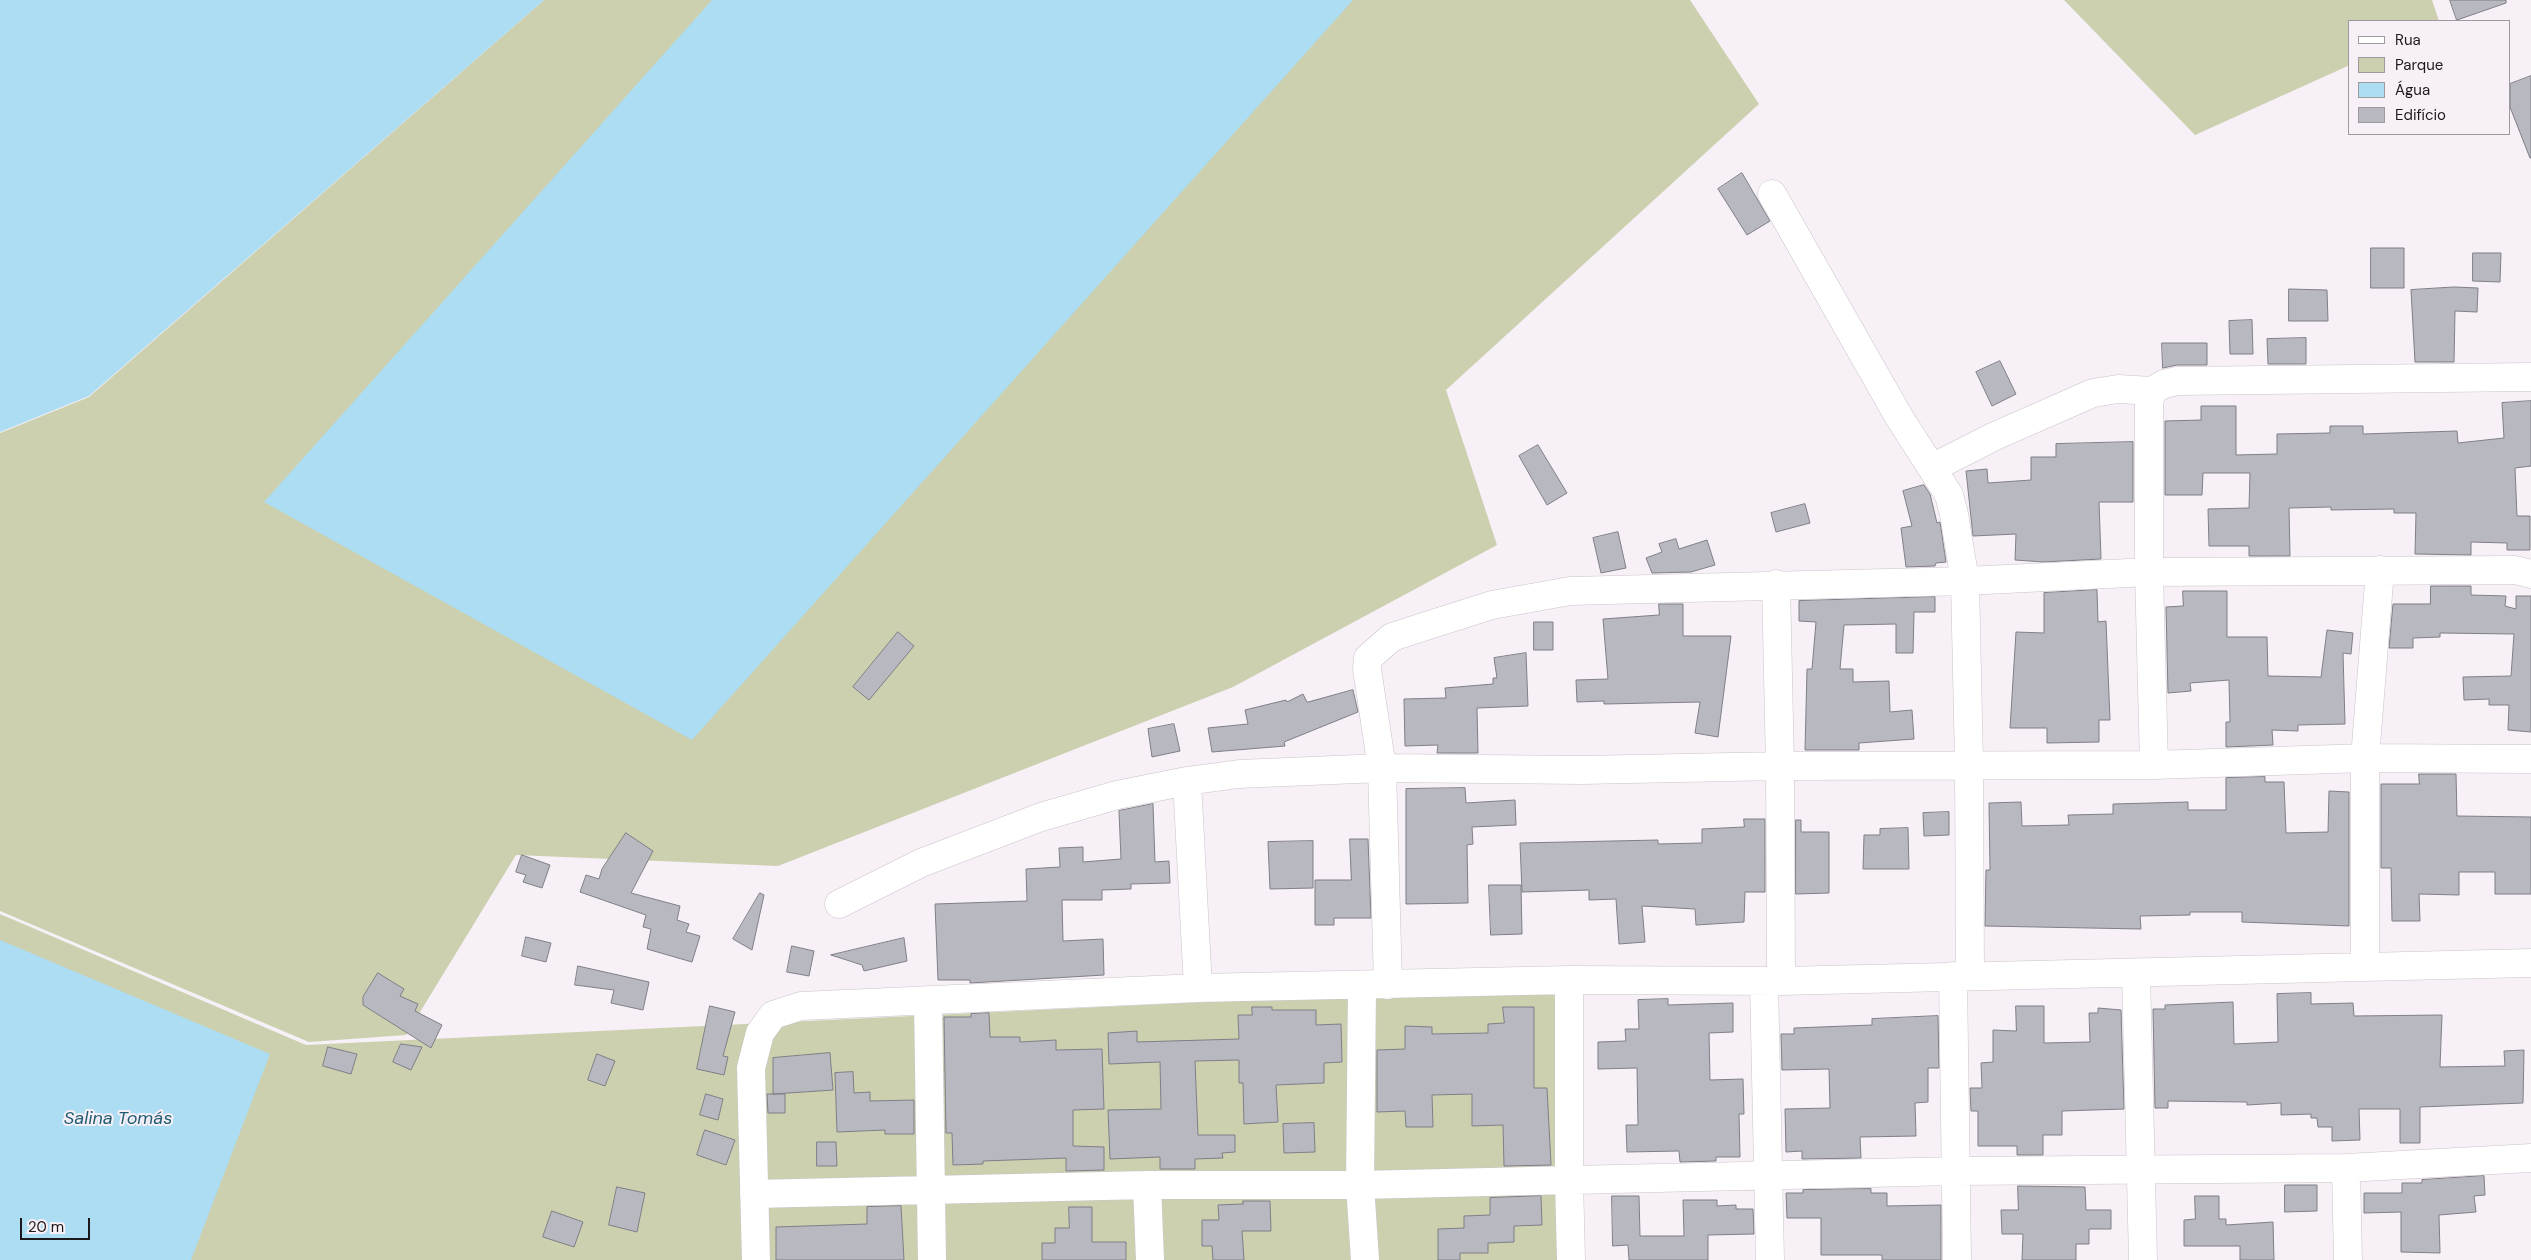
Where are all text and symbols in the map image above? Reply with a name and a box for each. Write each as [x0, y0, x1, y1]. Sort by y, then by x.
legend [2348, 20, 2511, 135]
text: Rua [2395, 30, 2421, 50]
text: Parque [2395, 55, 2443, 75]
text: Água [2395, 80, 2430, 100]
text: Edifício [2395, 105, 2446, 125]
water label: Salina Tomás [64, 1108, 172, 1130]
scale bar [22, 1208, 92, 1240]
text: 20 m [28, 1217, 64, 1237]

